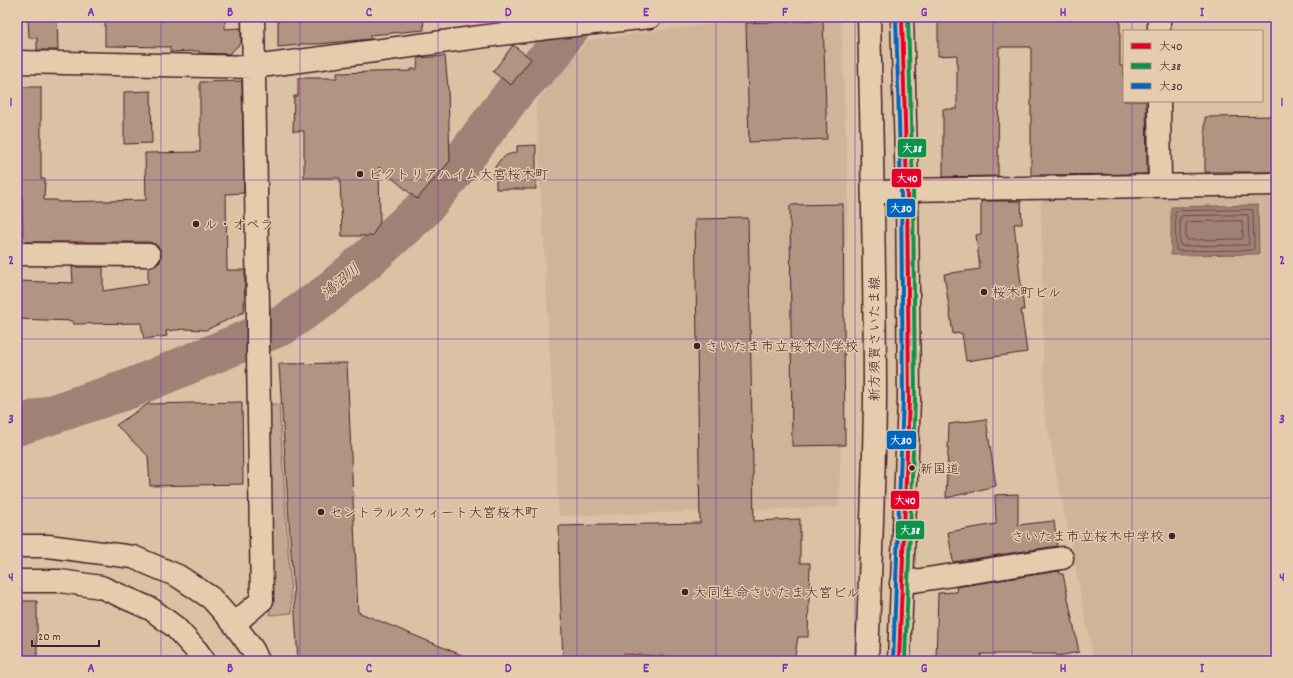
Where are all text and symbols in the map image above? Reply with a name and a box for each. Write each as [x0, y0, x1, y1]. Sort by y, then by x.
text: A [87, 4, 95, 23]
text: B [227, 4, 233, 23]
text: C [366, 4, 373, 23]
text: D [505, 4, 512, 23]
text: E [643, 4, 650, 23]
text: F [782, 4, 788, 23]
text: G [921, 4, 928, 23]
text: H [1060, 4, 1067, 23]
text: I [1200, 4, 1205, 23]
legend [1123, 30, 1263, 102]
text: 大40 [1159, 39, 1183, 56]
text: 大38 [1159, 59, 1181, 76]
text: 大30 [1159, 79, 1183, 96]
text: 1 [10, 94, 13, 113]
text: 1 [1281, 94, 1284, 113]
line badge: 大38 [897, 138, 927, 158]
text: 大38 [902, 142, 923, 158]
place label: ビクトリアハイム大宮桜木町 [368, 166, 549, 186]
line badge: 大40 [891, 168, 922, 188]
marker: ビクトリアハイム大宮桜木町 [355, 169, 365, 179]
text: 大40 [896, 172, 918, 188]
line badge: 大30 [886, 198, 916, 218]
text: 大30 [890, 202, 912, 218]
place label: ル・オペラ [204, 216, 274, 236]
marker: ル・オペラ [191, 219, 201, 229]
text: 2 [8, 252, 14, 271]
text: 2 [1279, 252, 1285, 271]
water label: 鴻沼川 [317, 260, 366, 305]
street label: 新方須賀さいたま線 [866, 276, 886, 402]
place label: 桜木町ビル [992, 284, 1062, 304]
marker: 桜木町ビル [979, 287, 989, 297]
place label: さいたま市立桜木小学校 [705, 338, 858, 358]
marker: さいたま市立桜木小学校 [692, 341, 702, 351]
text: 3 [8, 411, 14, 430]
text: 3 [1279, 411, 1285, 430]
line badge: 大30 [886, 430, 917, 450]
text: 大30 [890, 434, 912, 450]
place label: 新国道 [920, 461, 959, 480]
marker: 新国道 [907, 463, 917, 473]
line badge: 大40 [890, 490, 920, 510]
text: 大40 [894, 494, 916, 510]
place label: セントラルスウィート大宮桜木町 [329, 504, 538, 524]
marker: セントラルスウィート大宮桜木町 [316, 507, 326, 517]
line badge: 大38 [895, 520, 925, 540]
text: 大38 [900, 524, 921, 540]
place label: さいたま市立桜木中学校 [1011, 528, 1164, 548]
marker: さいたま市立桜木中学校 [1167, 531, 1177, 541]
text: 4 [8, 569, 14, 588]
text: 4 [1279, 569, 1285, 588]
place label: 大同生命さいたま大宮ビル [693, 584, 860, 604]
marker: 大同生命さいたま大宮ビル [680, 587, 690, 597]
scale bar [32, 622, 99, 648]
text: 20 m [38, 629, 61, 646]
text: A [87, 660, 95, 678]
text: B [227, 660, 233, 678]
text: C [366, 660, 373, 678]
text: D [505, 660, 512, 678]
text: E [643, 660, 650, 678]
text: F [782, 660, 788, 678]
text: G [921, 660, 928, 678]
text: H [1060, 660, 1067, 678]
text: I [1200, 660, 1205, 678]

